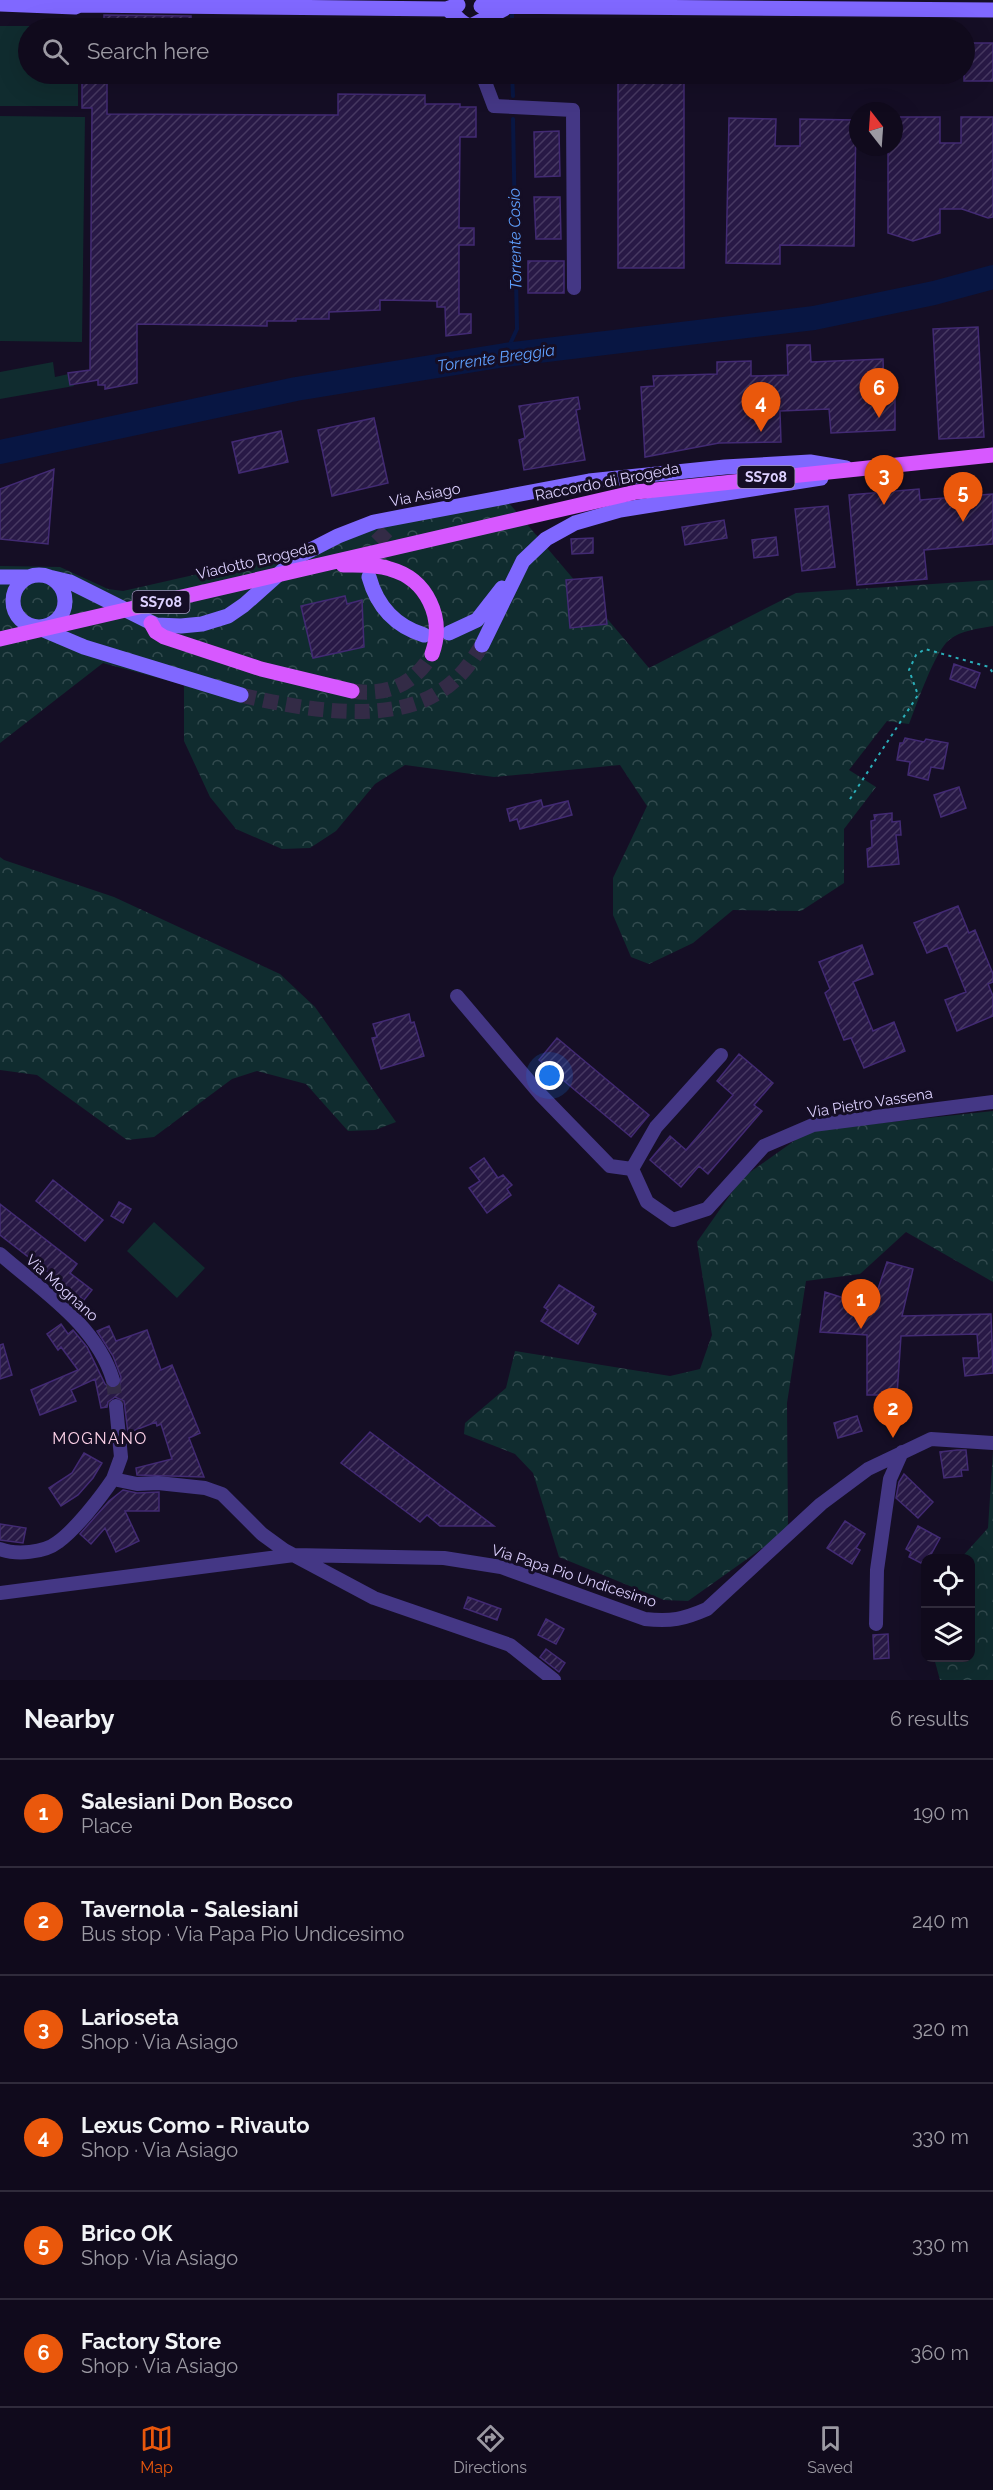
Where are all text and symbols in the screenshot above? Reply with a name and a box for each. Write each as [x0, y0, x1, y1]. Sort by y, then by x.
search box [18, 18, 975, 84]
icon: search [39, 35, 72, 68]
text: Search here [87, 38, 209, 64]
north arrow [849, 102, 903, 156]
water label: Torrente Cosio [505, 188, 525, 290]
water label: Torrente Breggia [436, 340, 556, 376]
pin: 6 [860, 368, 898, 418]
pin: 4 [742, 382, 780, 432]
pin: 3 [864, 456, 904, 505]
street label: Raccordo di Brogeda [534, 459, 680, 505]
road number: SS708 [738, 466, 795, 488]
pin: 5 [944, 472, 982, 522]
street label: Via Asiago [388, 479, 462, 511]
street label: Viadotto Brogeda [195, 539, 317, 583]
road number: SS708 [132, 591, 190, 613]
your location [535, 1061, 564, 1090]
street label: Via Pietro Vassena [806, 1084, 934, 1122]
street label: Via Mognano [22, 1251, 102, 1325]
pin: 1 [842, 1280, 880, 1329]
pin: 2 [874, 1388, 912, 1438]
district label: MOGNANO [52, 1429, 148, 1448]
street label: Via Papa Pio Undicesimo [489, 1541, 659, 1611]
map controls [921, 1554, 975, 1662]
button: locate [921, 1554, 975, 1608]
button: layers [921, 1608, 975, 1662]
text: Nearby [24, 1704, 114, 1734]
text: 6 results [890, 1707, 969, 1731]
text: Salesiani Don Bosco [81, 1788, 293, 1814]
text: 1 [39, 1801, 48, 1825]
text: 190 m [913, 1801, 969, 1825]
text: Place [81, 1814, 132, 1838]
text: Tavernola - Salesiani [81, 1896, 299, 1922]
text: 2 [38, 1909, 49, 1933]
text: 240 m [912, 1909, 969, 1933]
text: Bus stop · Via Papa Pio Undicesimo [81, 1922, 404, 1946]
text: Larioseta [81, 2004, 179, 2030]
text: 3 [38, 2017, 49, 2041]
text: 320 m [912, 2017, 969, 2041]
text: Shop · Via Asiago [81, 2030, 238, 2054]
text: Lexus Como - Rivauto [81, 2112, 310, 2138]
text: 4 [38, 2125, 49, 2149]
text: 330 m [912, 2125, 969, 2149]
text: Shop · Via Asiago [81, 2138, 238, 2162]
text: Brico OK [81, 2220, 172, 2246]
text: 5 [38, 2233, 49, 2257]
text: 330 m [912, 2233, 969, 2257]
text: Shop · Via Asiago [81, 2246, 238, 2270]
text: Factory Store [81, 2328, 221, 2354]
text: 6 [37, 2341, 50, 2365]
text: 360 m [911, 2341, 969, 2365]
text: Shop · Via Asiago [81, 2354, 238, 2378]
tab: Map [140, 2422, 173, 2477]
tab: Directions [453, 2422, 527, 2477]
tab: Saved [807, 2422, 853, 2477]

